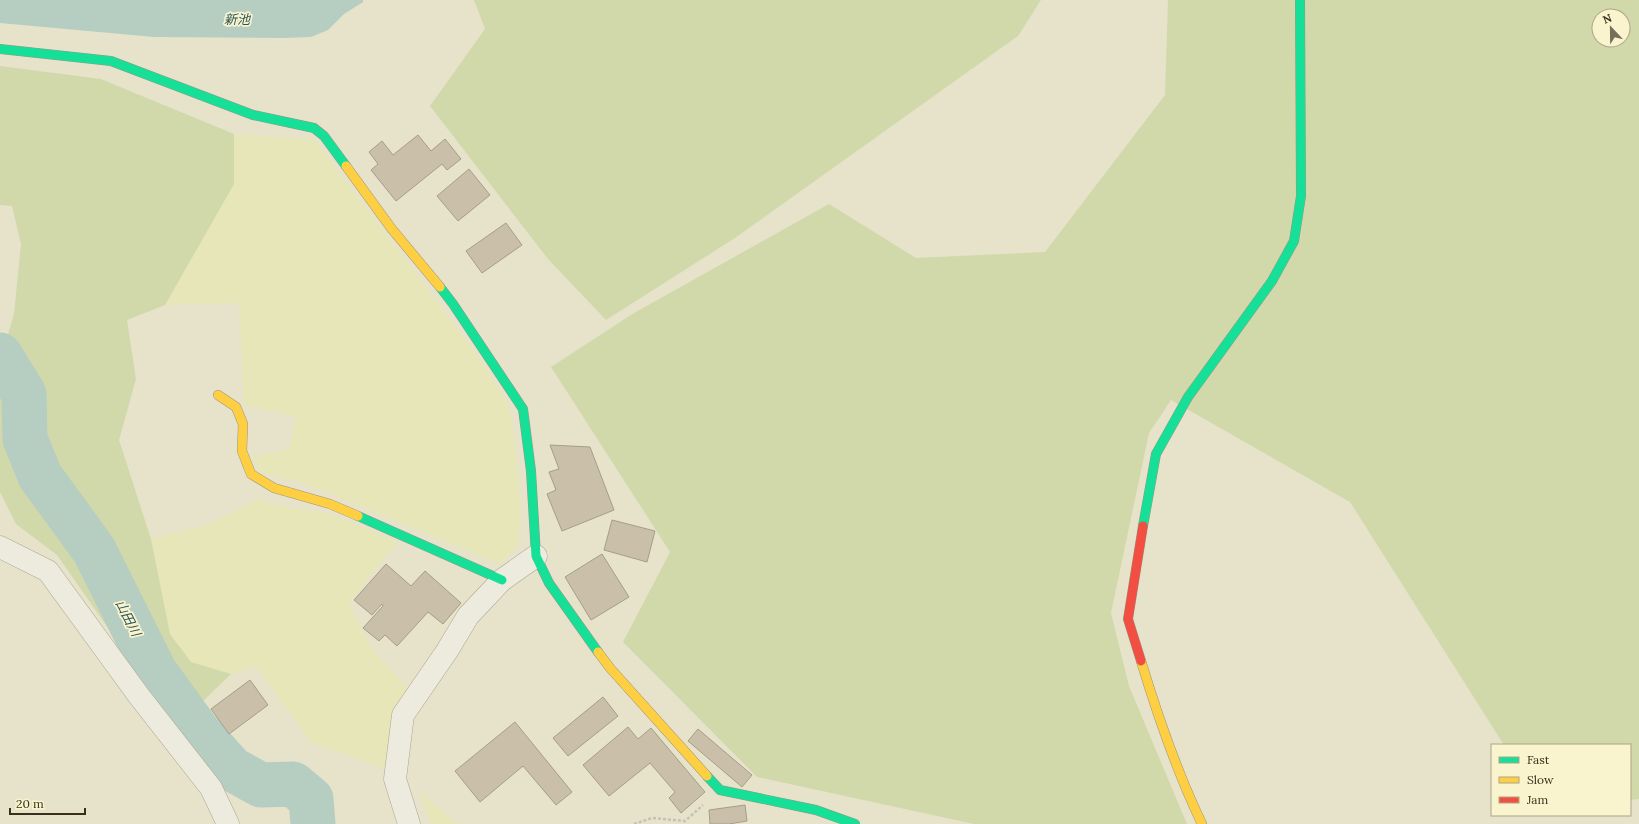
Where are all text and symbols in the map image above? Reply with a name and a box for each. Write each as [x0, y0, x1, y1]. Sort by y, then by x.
north arrow [1591, 8, 1631, 48]
text: N [1601, 10, 1614, 27]
water label: 新池 [224, 11, 252, 28]
water label: 山田川 [112, 597, 145, 641]
legend [1491, 744, 1631, 816]
text: Fast [1527, 752, 1550, 767]
text: Slow [1527, 772, 1554, 787]
scale bar [10, 790, 85, 816]
text: Jam [1526, 792, 1548, 807]
text: 20 m [16, 796, 44, 811]

